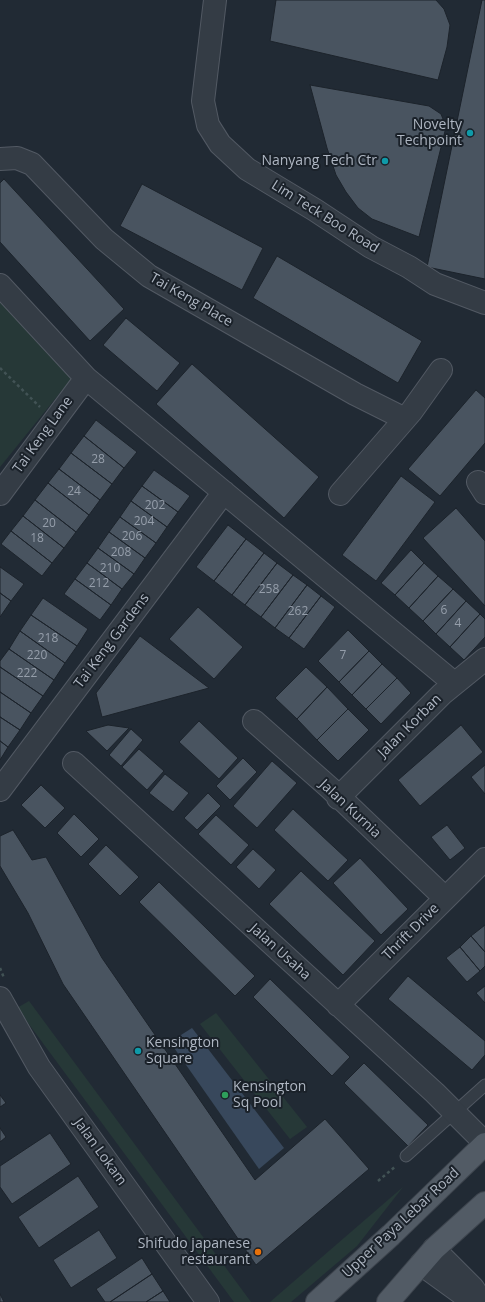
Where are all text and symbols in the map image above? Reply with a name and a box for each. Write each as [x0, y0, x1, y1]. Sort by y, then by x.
place label: Novelty Techpoint [397, 117, 462, 150]
marker: Novelty Techpoint [465, 128, 475, 138]
place label: Nanyang Tech Ctr [261, 153, 377, 169]
marker: Nanyang Tech Ctr [380, 156, 390, 166]
street label: Lim Teck Boo Road [268, 177, 382, 257]
street label: Tai Keng Place [146, 269, 236, 331]
street label: Tai Keng Lane [10, 393, 76, 477]
house number: 28 [91, 453, 105, 467]
house number: 24 [67, 485, 81, 499]
house number: 202 [145, 499, 165, 513]
house number: 204 [134, 515, 154, 529]
house number: 20 [42, 517, 56, 531]
house number: 206 [122, 530, 142, 544]
house number: 18 [30, 532, 44, 546]
house number: 208 [111, 546, 131, 560]
house number: 210 [100, 562, 120, 576]
house number: 212 [89, 577, 109, 591]
house number: 258 [259, 583, 279, 597]
street label: Tai Keng Gardens [71, 590, 153, 692]
house number: 6 [441, 604, 447, 618]
house number: 262 [288, 605, 308, 619]
house number: 4 [455, 617, 461, 631]
house number: 218 [38, 632, 58, 646]
house number: 220 [27, 649, 47, 663]
house number: 7 [340, 649, 346, 663]
house number: 222 [17, 667, 37, 681]
street label: Jalan Korban [375, 691, 445, 761]
street label: Jalan Kurnia [316, 776, 384, 842]
street label: Thrift Drive [379, 900, 443, 964]
street label: Jalan Usaha [246, 920, 314, 984]
place label: Kensington Square [146, 1035, 219, 1068]
marker: Kensington Square [133, 1046, 143, 1056]
place label: Kensington Sq Pool [233, 1079, 306, 1112]
marker: Kensington Sq Pool [220, 1090, 230, 1100]
street label: Jalan Lokam [70, 1115, 130, 1189]
street label: Upper Paya Lebar Road [339, 1165, 463, 1281]
place label: Shifudo japanese restaurant [138, 1236, 250, 1268]
marker: Shifudo japanese restaurant [253, 1247, 263, 1257]

